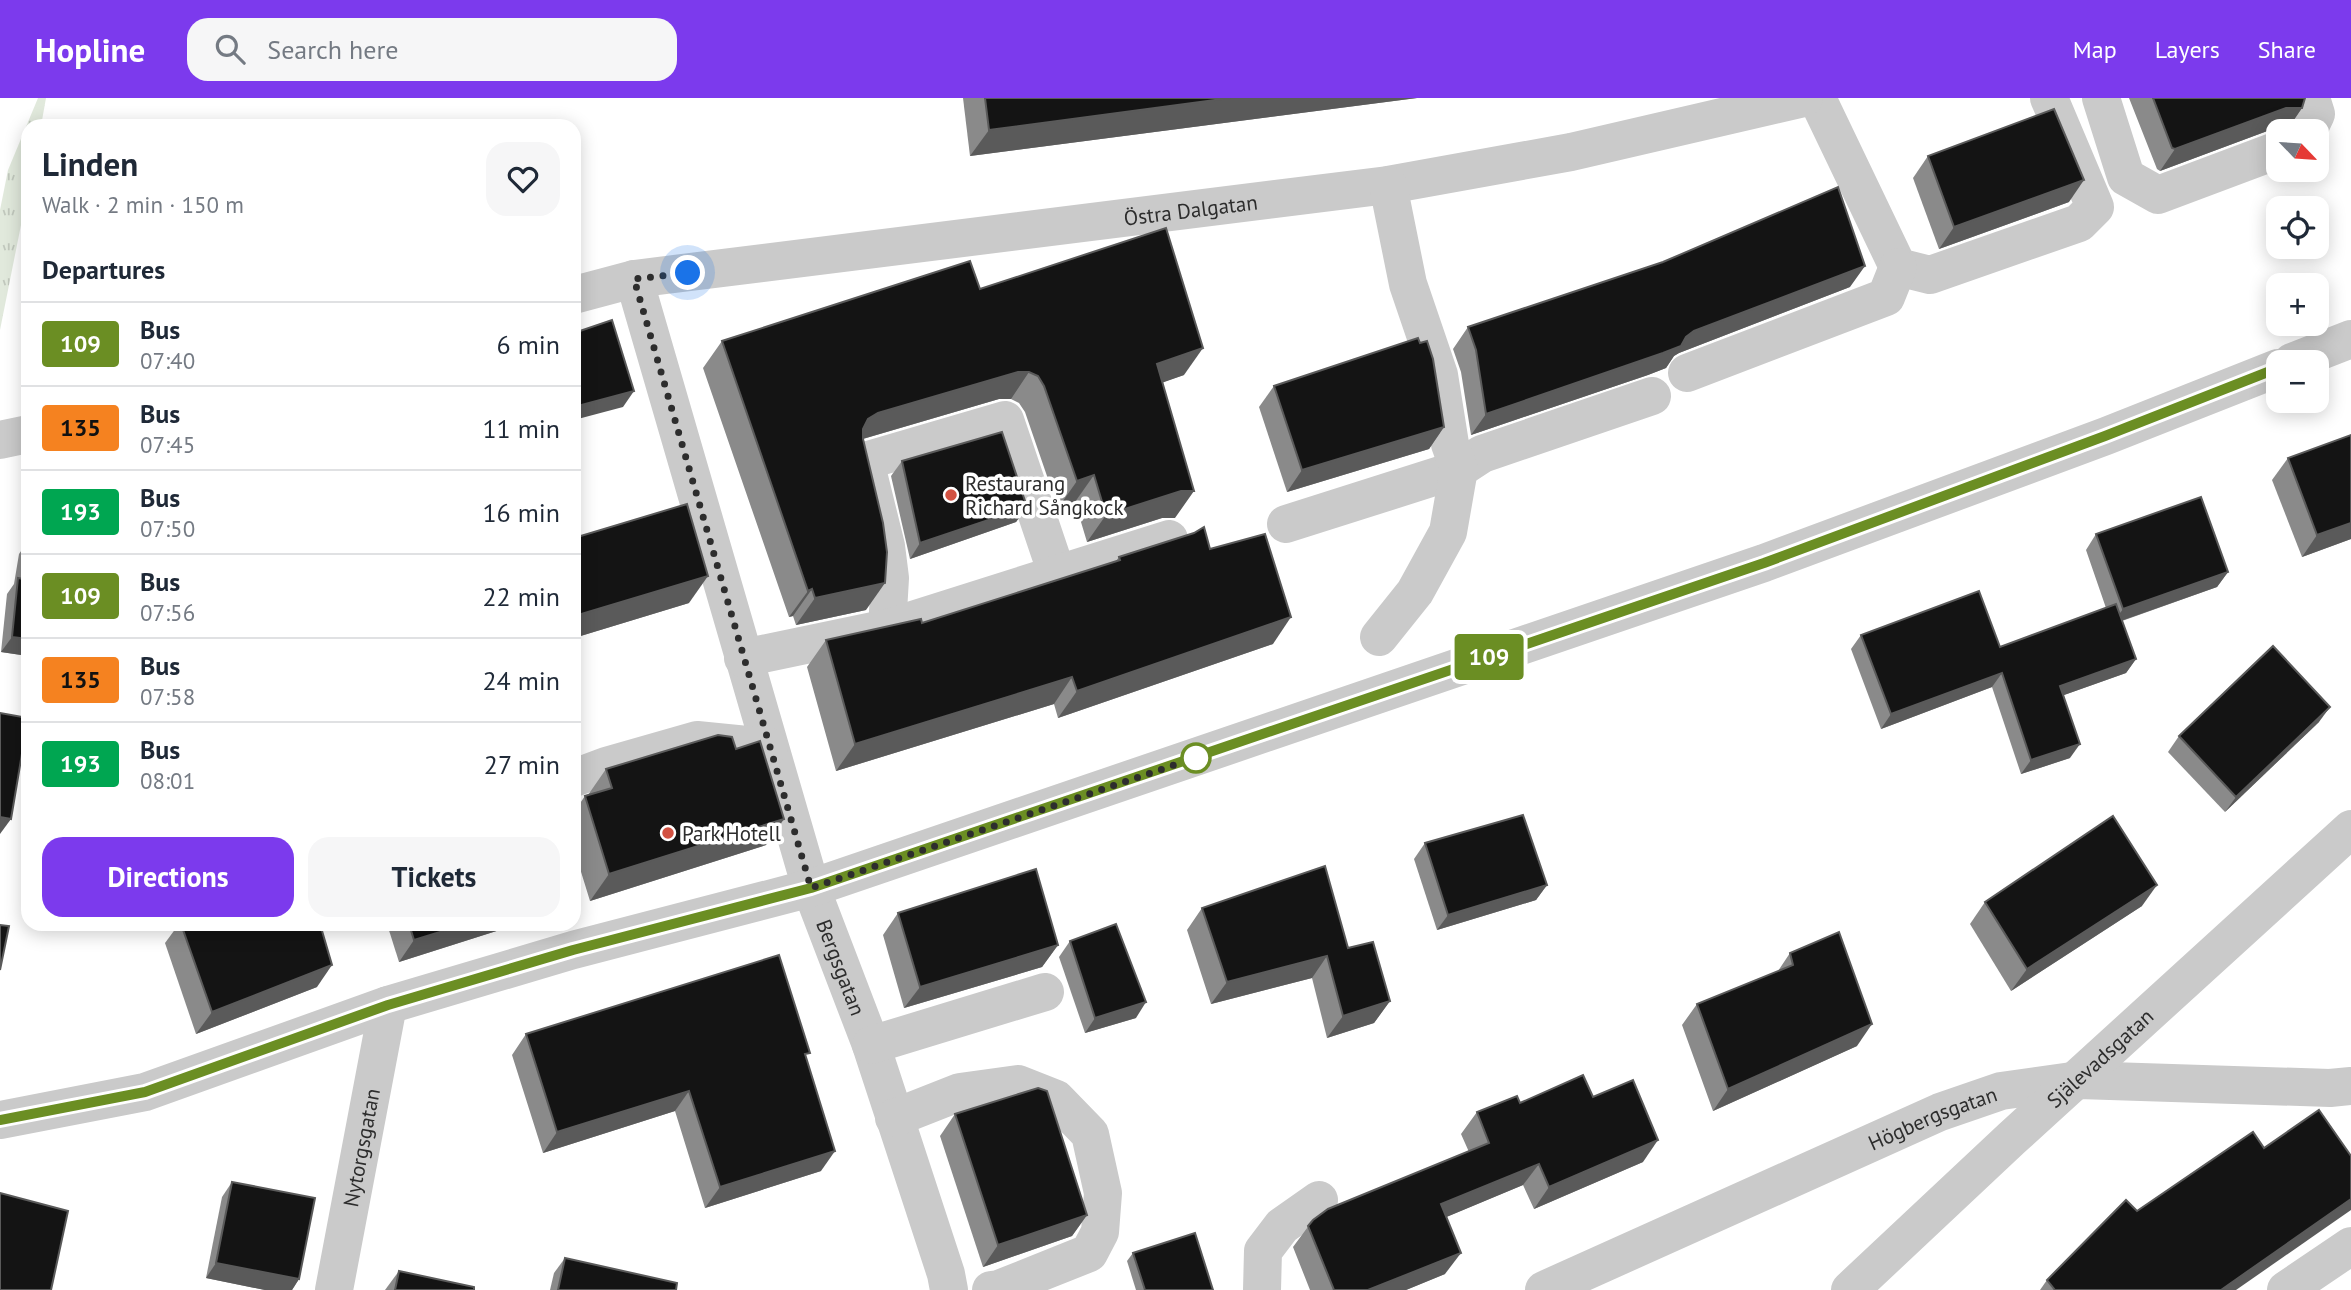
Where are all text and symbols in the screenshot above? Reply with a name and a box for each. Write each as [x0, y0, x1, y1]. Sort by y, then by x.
search box [187, 18, 677, 81]
text: Hopline [35, 28, 145, 71]
icon: search [211, 30, 249, 68]
text: Search here [267, 33, 398, 66]
text: Map [2073, 34, 2117, 65]
text: Layers [2155, 34, 2220, 65]
text: Share [2258, 34, 2316, 65]
north arrow [2266, 119, 2329, 182]
map controls [2266, 119, 2329, 413]
text: Linden [42, 142, 138, 185]
button: heart [486, 142, 560, 216]
street label: Östra Dalgatan [1122, 188, 1259, 231]
text: Walk · 2 min · 150 m [42, 190, 244, 219]
button: locate [2266, 196, 2329, 259]
text: Departures [42, 253, 165, 286]
your location [670, 255, 705, 290]
button: + [2266, 273, 2329, 336]
text: Bus [140, 313, 180, 346]
text: 109 [60, 328, 101, 359]
text: 6 min [497, 328, 560, 361]
text: 07:40 [140, 346, 195, 375]
button: − [2266, 350, 2329, 413]
text: Bus [140, 397, 180, 430]
text: 135 [60, 412, 101, 443]
text: 11 min [482, 412, 560, 445]
text: 07:45 [140, 430, 195, 459]
place label: Restaurang Richard Sångkock [965, 470, 1123, 521]
text: Bus [140, 481, 180, 514]
marker: Restaurang Richard Sångkock [943, 487, 959, 503]
text: 193 [60, 496, 101, 527]
text: 16 min [482, 496, 560, 529]
text: 07:50 [140, 514, 195, 543]
text: Bus [140, 565, 180, 598]
text: 109 [60, 580, 101, 611]
text: 22 min [482, 580, 560, 613]
text: 07:56 [140, 598, 195, 627]
line badge: 109 [1449, 634, 1529, 680]
text: 109 [1469, 641, 1509, 672]
text: Bus [140, 649, 180, 682]
text: 135 [60, 664, 101, 695]
text: 24 min [482, 664, 560, 697]
text: 07:58 [140, 682, 195, 711]
text: Bus [140, 733, 180, 766]
unlabelled marker [1181, 743, 1211, 773]
text: 193 [60, 748, 101, 779]
text: 27 min [484, 748, 560, 781]
text: 08:01 [140, 766, 195, 795]
place label: Park Hotell [682, 820, 781, 847]
marker: Park Hotell [660, 825, 676, 841]
button: Directions [42, 837, 294, 917]
button: Tickets [308, 837, 560, 917]
street label: Bergsgatan [811, 915, 872, 1019]
street label: Själevadsgatan [2041, 1002, 2159, 1113]
street label: Högbergsgatan [1864, 1080, 2000, 1156]
street label: Nytorgsgatan [337, 1086, 385, 1209]

